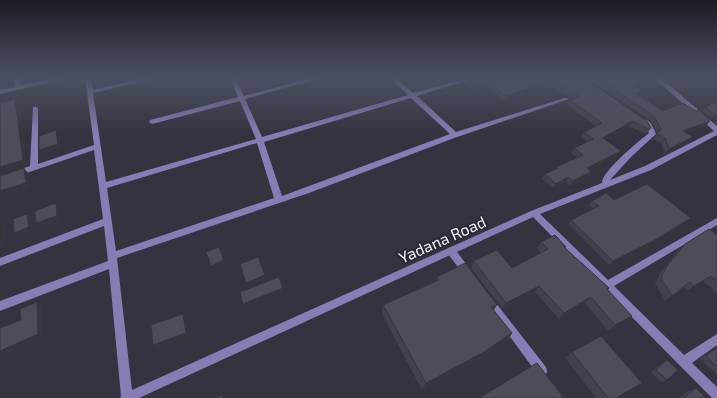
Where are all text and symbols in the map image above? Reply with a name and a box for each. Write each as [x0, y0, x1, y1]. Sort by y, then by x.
street label: Yadana Road [395, 211, 489, 267]

